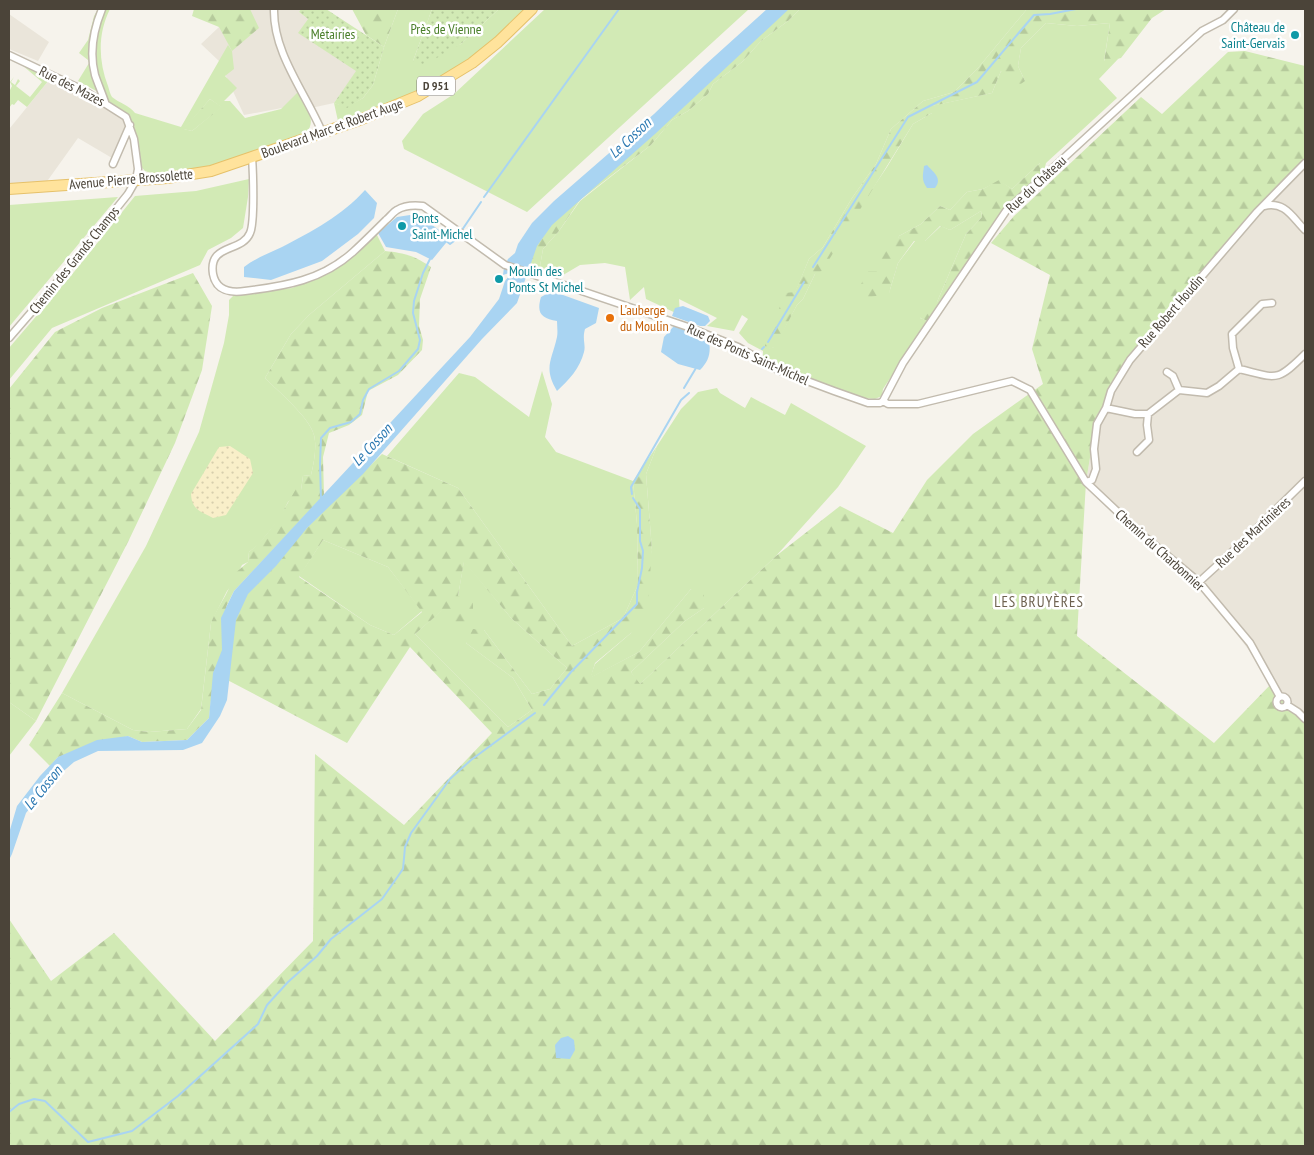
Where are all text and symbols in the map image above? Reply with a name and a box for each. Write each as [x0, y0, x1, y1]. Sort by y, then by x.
place label: Château de Saint-Gervais [1221, 18, 1285, 52]
park label: Près de Vienne [410, 20, 482, 38]
park label: Métairies [311, 25, 356, 43]
marker: Château de Saint-Gervais [1289, 29, 1301, 41]
street label: Rue des Mazes [36, 62, 108, 110]
road number: D 951 [417, 76, 455, 95]
street label: Boulevard Marc et Robert Auge [259, 94, 405, 162]
water label: Le Cosson [605, 112, 656, 162]
street label: Rue du Château [1002, 151, 1070, 217]
street label: Avenue Pierre Brossolette [68, 165, 194, 193]
street label: Chemin des Grands Champs [25, 202, 123, 318]
place label: Ponts Saint-Michel [412, 209, 473, 243]
marker: Ponts Saint-Michel [396, 220, 408, 232]
place label: Moulin des Ponts St Michel [509, 262, 584, 296]
street label: Rue Robert Houdin [1134, 271, 1208, 351]
marker: Moulin des Ponts St Michel [493, 273, 505, 285]
place label: L'auberge du Moulin [620, 301, 669, 335]
marker: L'auberge du Moulin [604, 312, 616, 324]
street label: Rue des Ponts Saint-Michel [684, 319, 812, 389]
water label: Le Cosson [347, 418, 397, 470]
street label: Rue des Martinières [1212, 493, 1294, 571]
street label: Chemin du Charbonnier [1112, 505, 1208, 595]
district label: LES BRUYÈRES [994, 592, 1084, 611]
water label: Le Cosson [19, 761, 67, 814]

